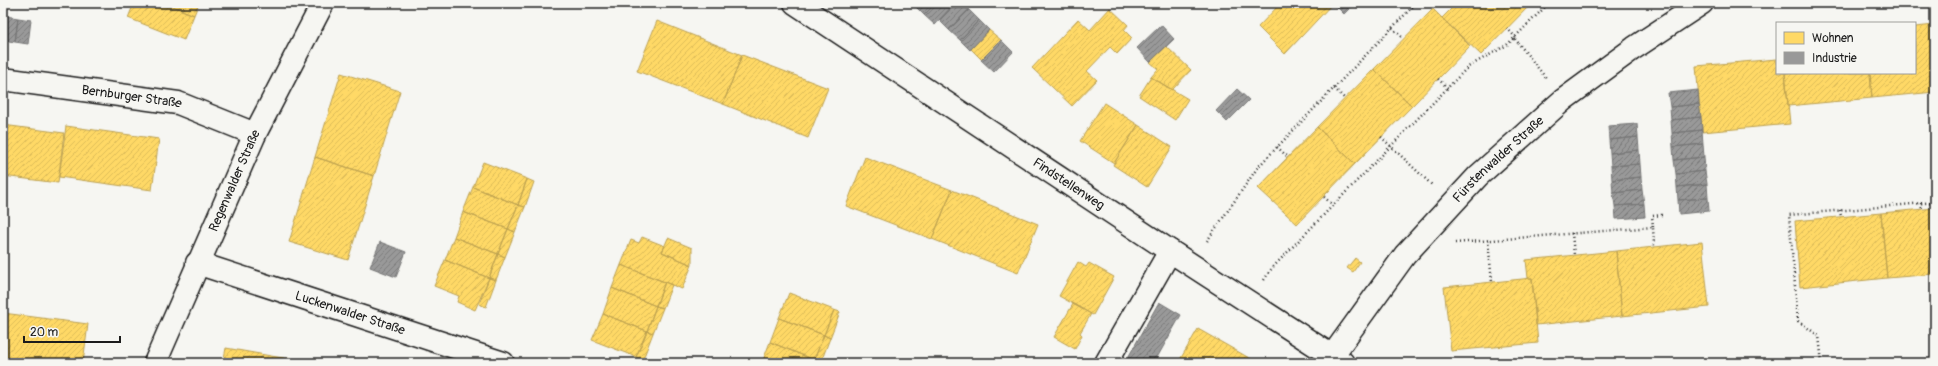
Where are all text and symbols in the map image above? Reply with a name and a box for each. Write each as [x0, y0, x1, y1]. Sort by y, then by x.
legend [1776, 22, 1916, 74]
text: Wohnen [1812, 31, 1854, 46]
text: Industrie [1812, 51, 1857, 66]
street label: Bernburger Straße [81, 82, 185, 112]
street label: Fürstenwalder Straße [1449, 112, 1548, 206]
street label: Regenwalder Straße [205, 126, 264, 234]
street label: Findstellenweg [1030, 154, 1108, 214]
street label: Luckenwalder Straße [293, 288, 408, 339]
scale bar [24, 318, 120, 344]
text: 20 m [30, 325, 59, 340]

